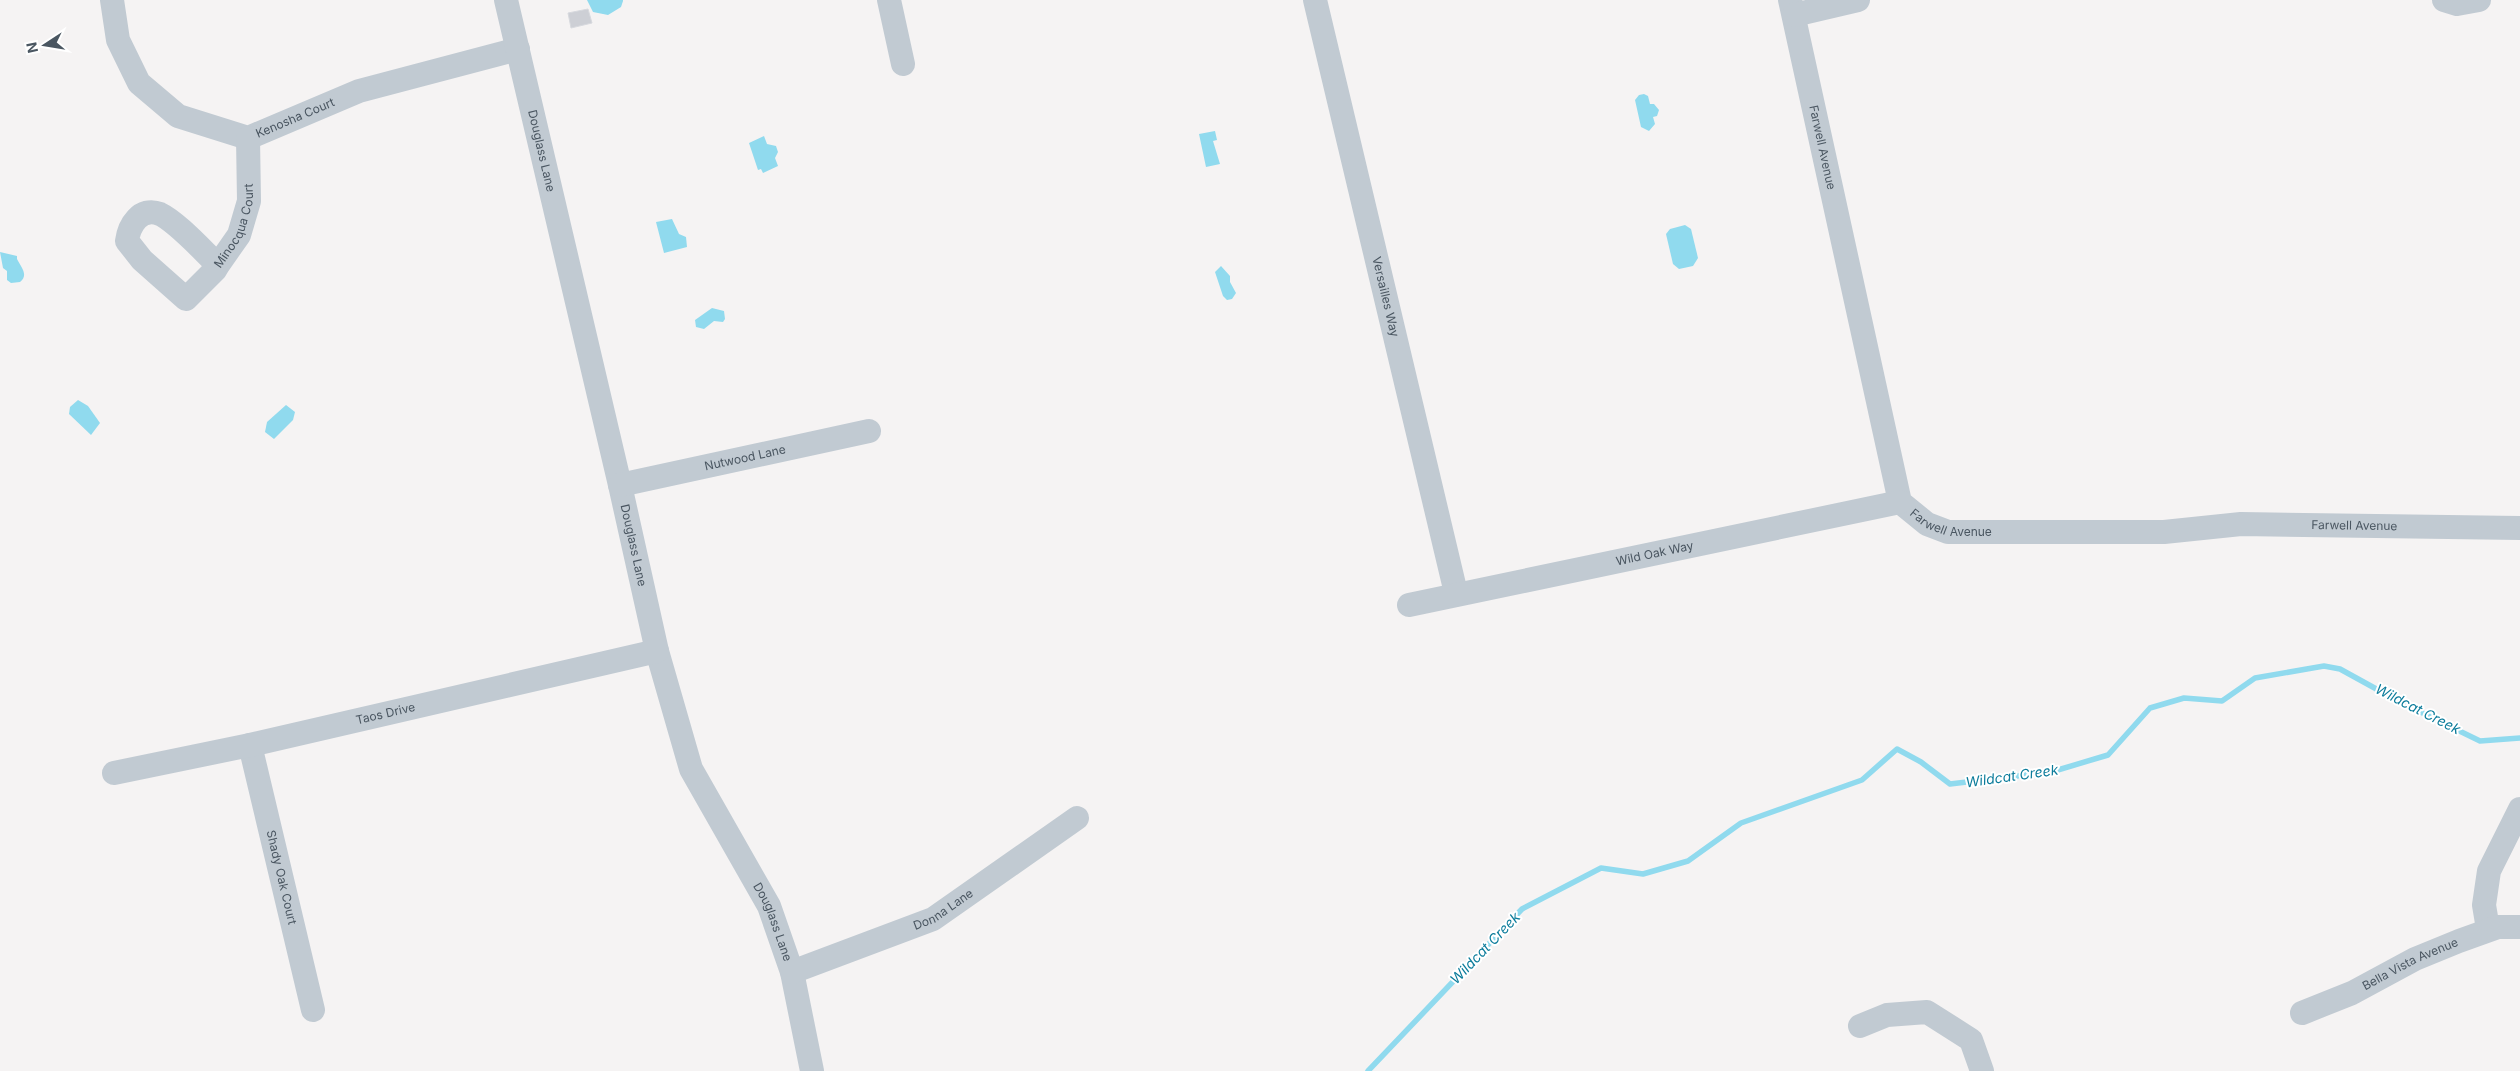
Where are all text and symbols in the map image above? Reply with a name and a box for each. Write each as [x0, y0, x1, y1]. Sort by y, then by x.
north arrow [20, 20, 70, 70]
text: N [22, 41, 41, 55]
street label: Kenosha Court [253, 94, 337, 141]
street label: Farwell Avenue [1806, 104, 1839, 191]
street label: Douglass Lane [525, 108, 559, 193]
street label: Minocqua Court [210, 183, 256, 270]
street label: Versailles Way [1369, 255, 1403, 339]
street label: Nutwood Lane [703, 441, 787, 473]
street label: Douglass Lane [618, 503, 650, 588]
street label: Farwell Avenue [1907, 505, 1992, 539]
street label: Farwell Avenue [2311, 517, 2398, 533]
street label: Wild Oak Way [1614, 537, 1695, 568]
water label: Wildcat Creek [2373, 680, 2464, 737]
street label: Taos Drive [354, 699, 417, 727]
water label: Wildcat Creek [1965, 761, 2060, 790]
street label: Shady Oak Court [263, 828, 300, 926]
street label: Douglass Lane [750, 880, 796, 963]
street label: Donna Lane [911, 885, 976, 933]
water label: Wildcat Creek [1446, 908, 1523, 987]
street label: Bella Vista Avenue [2359, 934, 2460, 993]

